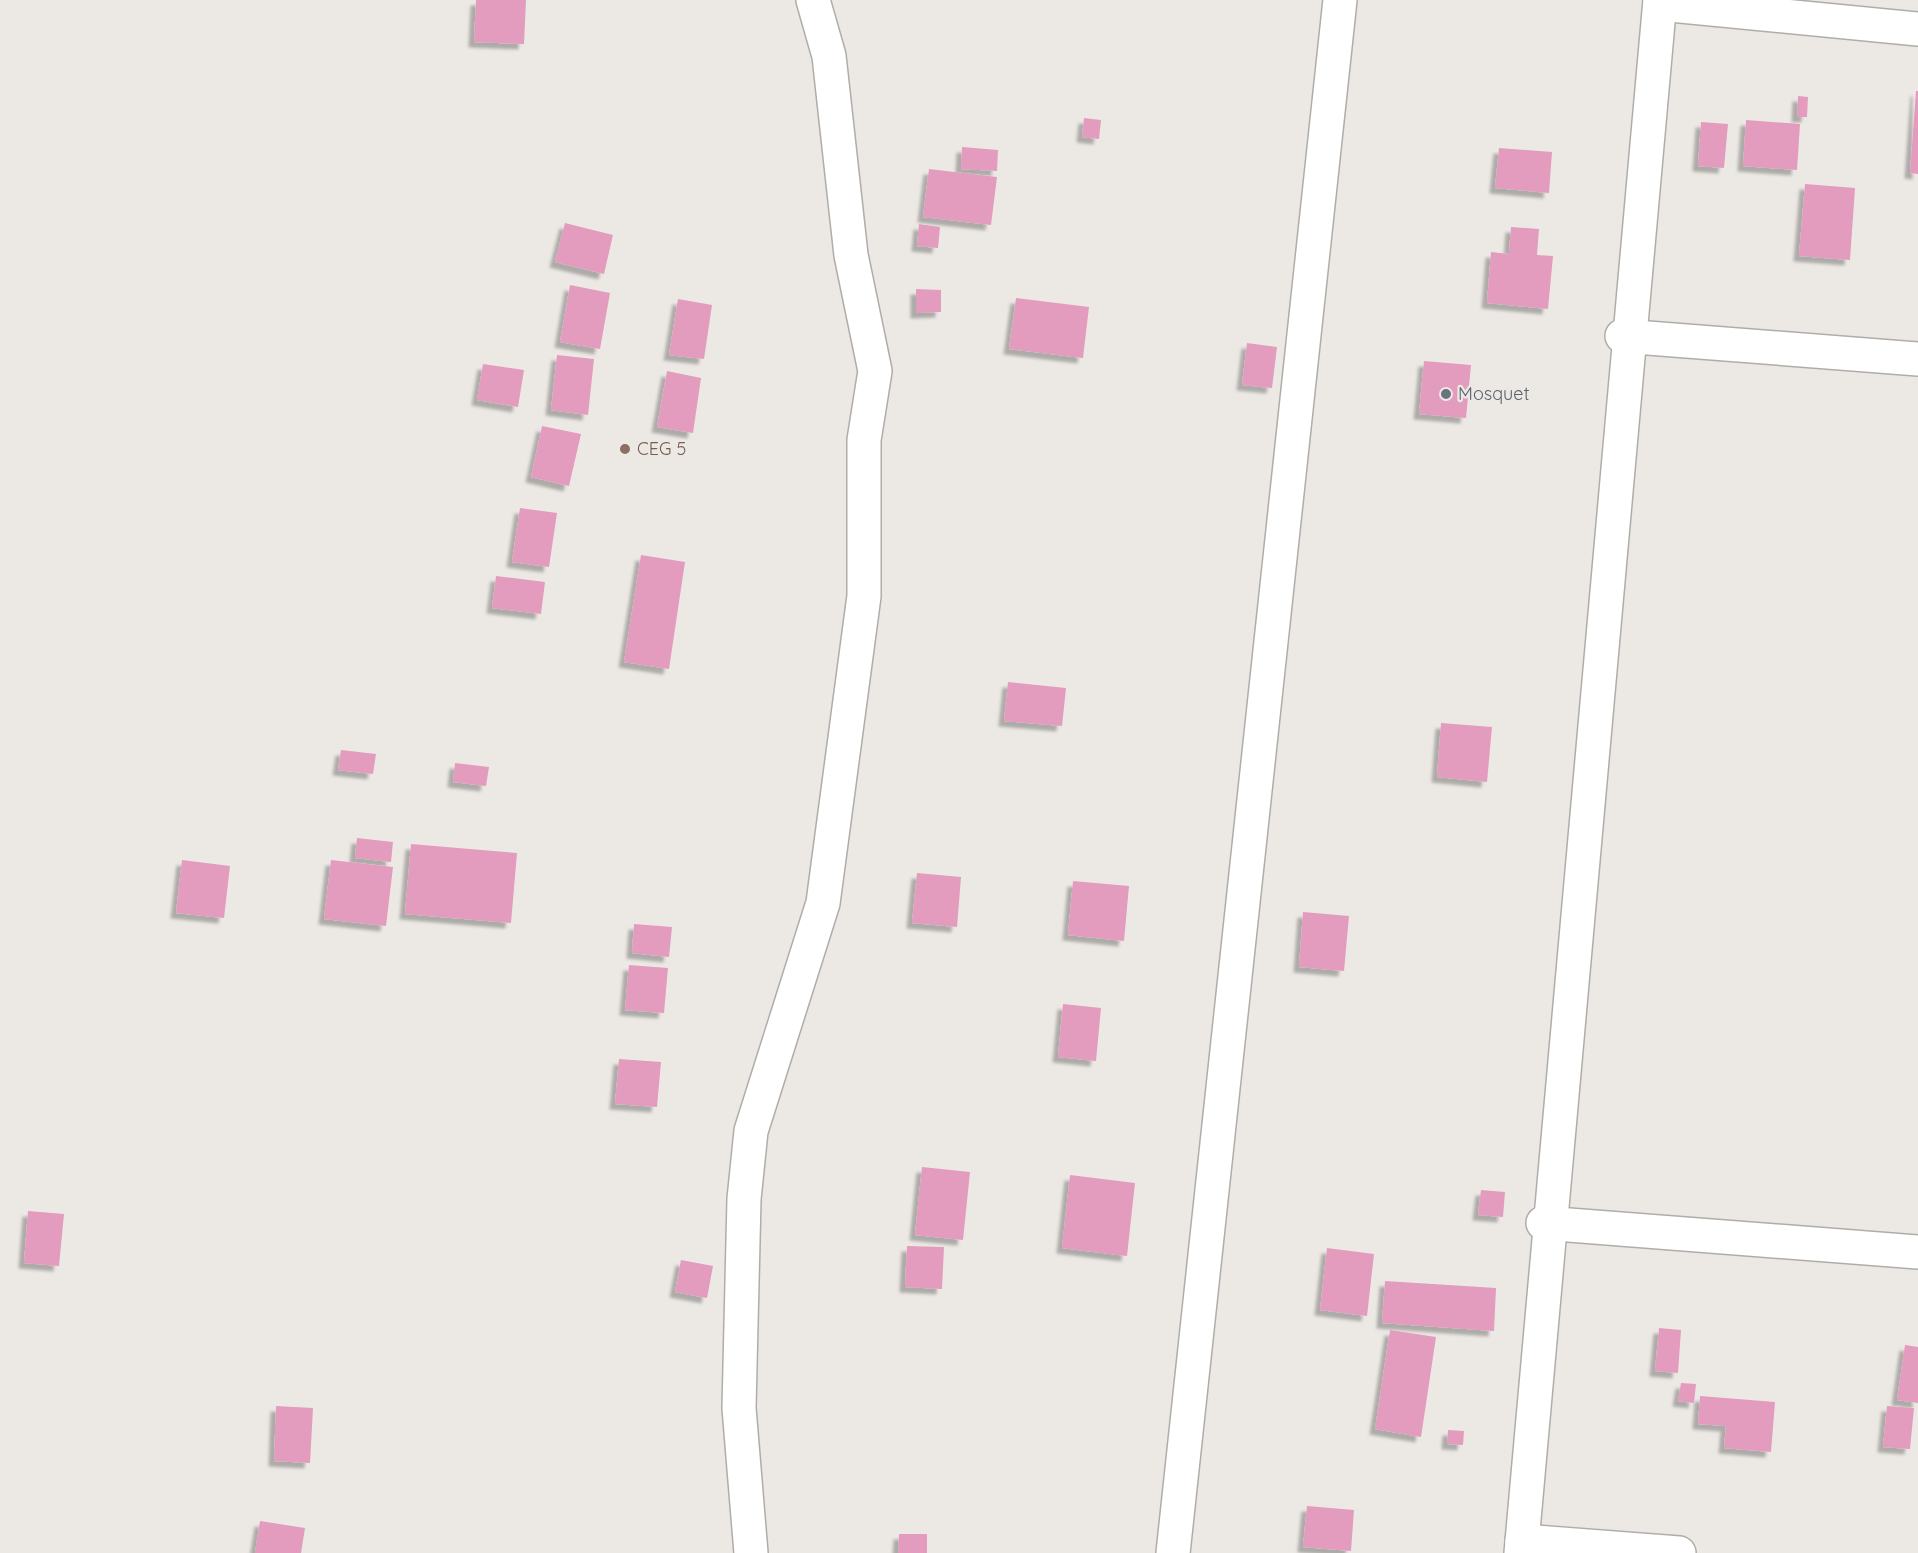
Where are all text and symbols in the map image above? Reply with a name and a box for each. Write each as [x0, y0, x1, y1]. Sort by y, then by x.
place label: Mosquet [1458, 382, 1530, 405]
marker: Mosquet [1439, 387, 1453, 401]
place label: CEG 5 [637, 437, 686, 460]
marker: CEG 5 [618, 442, 632, 456]

